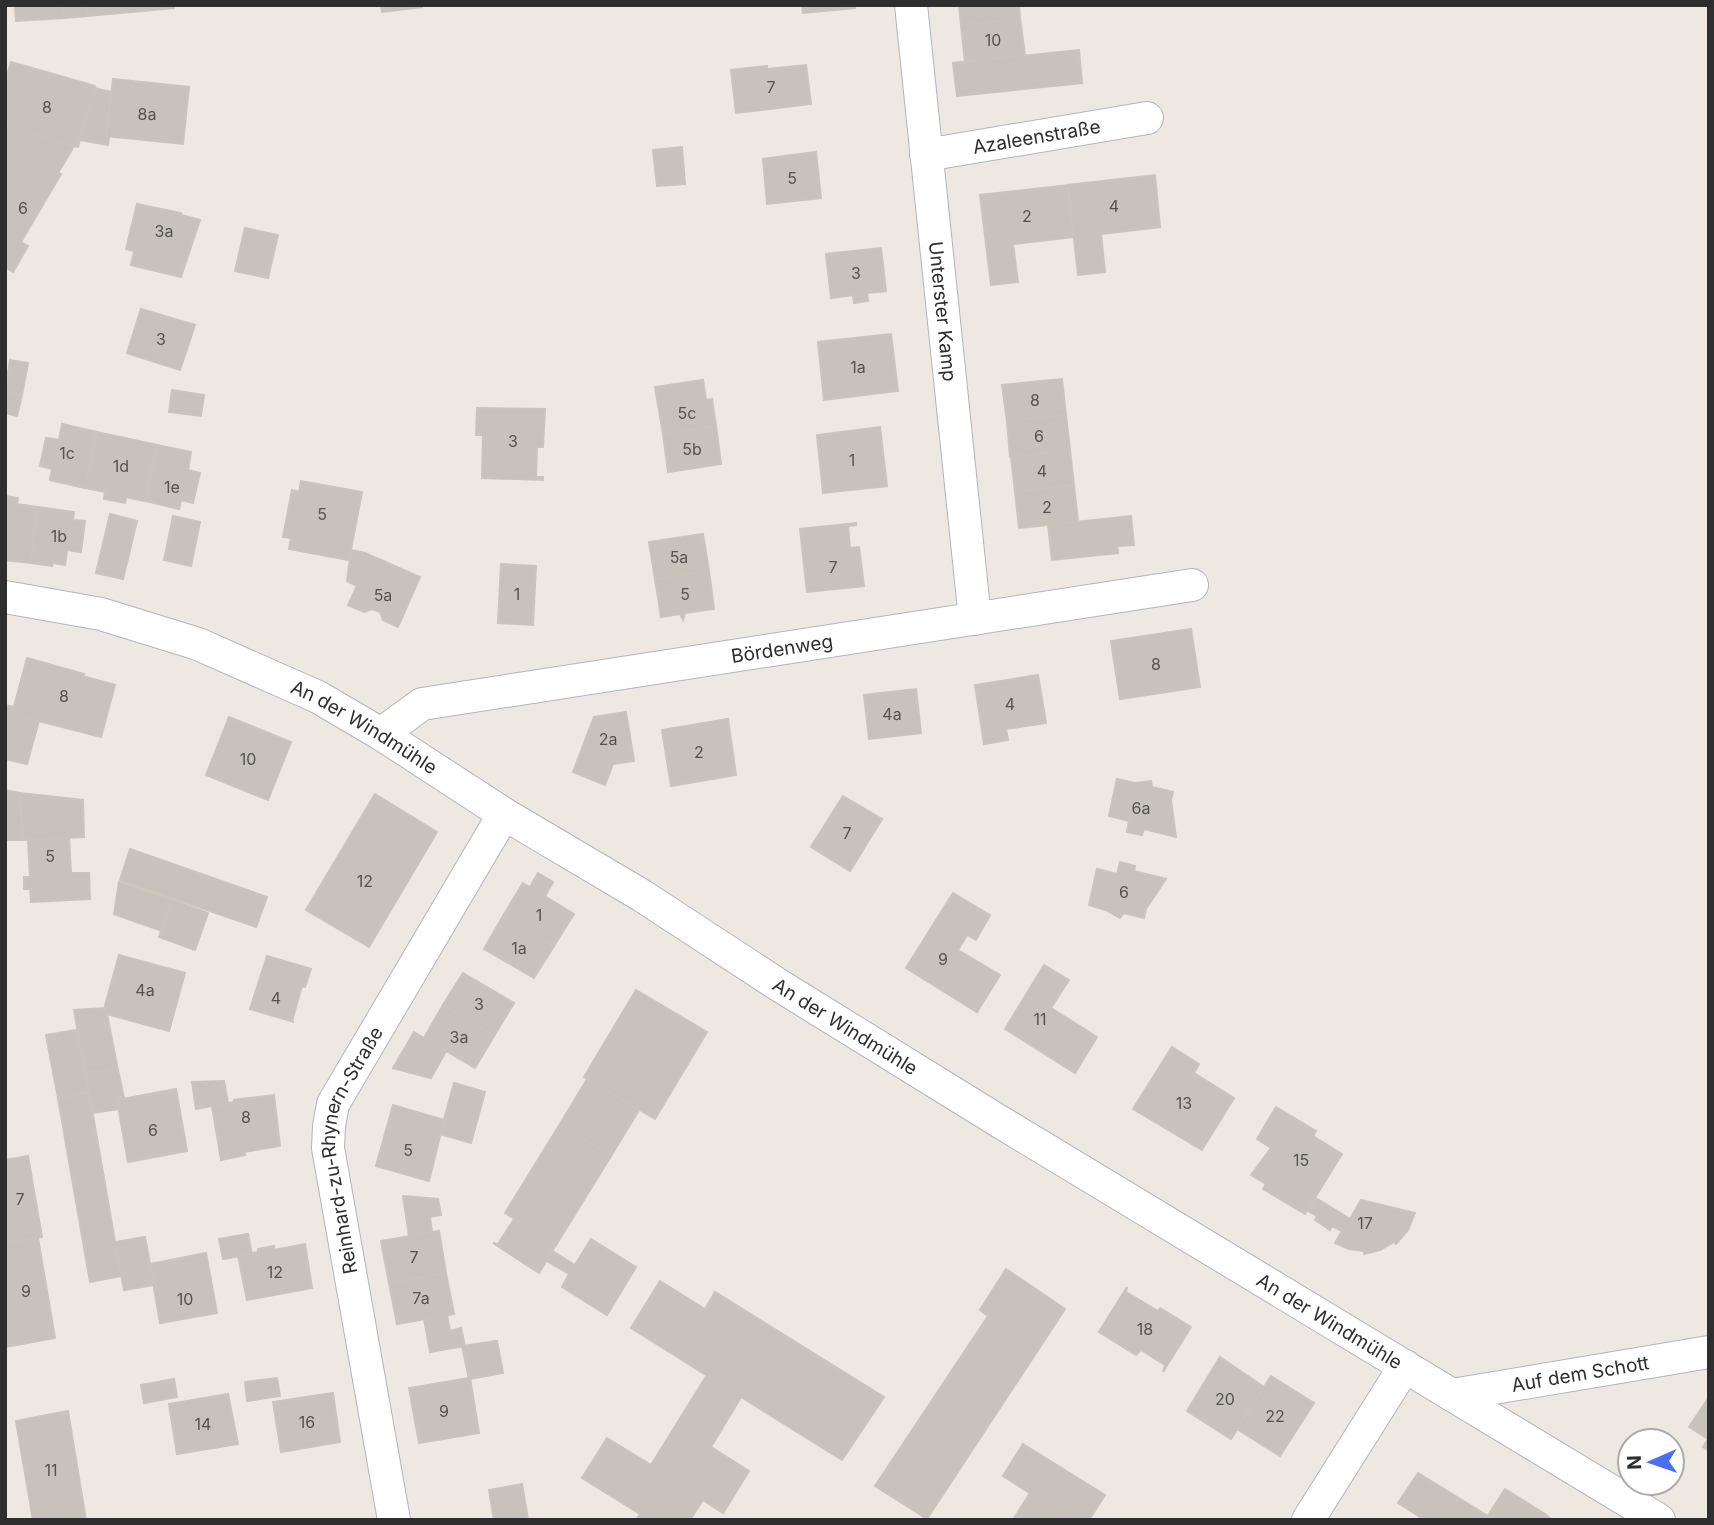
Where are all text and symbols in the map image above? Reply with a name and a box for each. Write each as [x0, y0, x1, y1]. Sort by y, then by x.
house number: 10 [985, 30, 1001, 50]
house number: 7 [766, 77, 776, 97]
house number: 8 [42, 97, 52, 117]
house number: 8a [138, 104, 156, 124]
street label: Azaleenstraße [971, 115, 1102, 159]
house number: 5 [787, 168, 797, 188]
house number: 4 [1109, 196, 1119, 216]
house number: 6 [18, 198, 28, 218]
house number: 2 [1022, 206, 1032, 226]
house number: 3a [155, 221, 173, 241]
street label: Unterster Kamp [924, 240, 961, 383]
house number: 3 [851, 263, 861, 283]
house number: 3 [156, 329, 166, 349]
house number: 1a [850, 357, 866, 377]
house number: 8 [1030, 390, 1040, 410]
house number: 5c [678, 403, 696, 423]
house number: 6 [1034, 426, 1044, 446]
house number: 3 [508, 431, 518, 451]
house number: 5b [682, 439, 702, 459]
house number: 1c [59, 443, 75, 463]
house number: 1 [849, 450, 855, 470]
house number: 1d [113, 456, 129, 476]
house number: 4 [1037, 461, 1047, 481]
house number: 1e [164, 477, 180, 497]
house number: 2 [1042, 497, 1052, 517]
house number: 5 [317, 504, 327, 524]
house number: 1b [51, 526, 67, 546]
house number: 5a [670, 547, 688, 567]
house number: 7 [828, 557, 838, 577]
house number: 1 [514, 584, 520, 604]
house number: 5 [680, 584, 690, 604]
house number: 5a [374, 585, 392, 605]
street label: Bördenweg [730, 630, 834, 668]
house number: 8 [1151, 654, 1161, 674]
street label: An der Windmühle [287, 676, 441, 779]
house number: 8 [59, 686, 69, 706]
house number: 4 [1005, 694, 1015, 714]
house number: 4a [882, 704, 902, 724]
house number: 2a [599, 729, 617, 749]
house number: 2 [694, 742, 704, 762]
house number: 10 [240, 749, 256, 769]
house number: 6a [1132, 798, 1150, 818]
house number: 7 [842, 823, 852, 843]
house number: 5 [45, 846, 55, 866]
house number: 12 [357, 871, 373, 891]
house number: 6 [1119, 882, 1129, 902]
house number: 1 [536, 905, 542, 925]
house number: 1a [511, 938, 527, 958]
house number: 9 [938, 949, 948, 969]
street label: An der Windmühle [768, 973, 922, 1080]
house number: 4a [135, 980, 155, 1000]
house number: 4 [271, 988, 281, 1008]
house number: 3 [474, 994, 484, 1014]
house number: 11 [1033, 1009, 1047, 1029]
street label: Reinhard-zu-Rhynern-Straße [317, 1023, 388, 1276]
house number: 3a [450, 1027, 468, 1047]
house number: 13 [1176, 1093, 1192, 1113]
house number: 8 [241, 1107, 251, 1127]
house number: 6 [148, 1120, 158, 1140]
house number: 5 [403, 1140, 413, 1160]
house number: 15 [1293, 1150, 1309, 1170]
house number: 7 [15, 1189, 25, 1209]
house number: 17 [1357, 1213, 1373, 1233]
house number: 7 [409, 1247, 419, 1267]
house number: 12 [267, 1262, 283, 1282]
street label: An der Windmühle [1252, 1269, 1406, 1374]
house number: 9 [21, 1281, 31, 1301]
house number: 7a [412, 1288, 430, 1308]
house number: 10 [177, 1289, 193, 1309]
house number: 18 [1137, 1319, 1153, 1339]
street label: Auf dem Schott [1510, 1351, 1651, 1397]
house number: 20 [1215, 1389, 1235, 1409]
house number: 9 [439, 1401, 449, 1421]
house number: 22 [1265, 1406, 1285, 1426]
house number: 16 [299, 1412, 315, 1432]
house number: 14 [195, 1414, 211, 1434]
north arrow [1616, 1427, 1686, 1497]
text: N [1623, 1455, 1646, 1470]
house number: 11 [44, 1460, 58, 1480]

